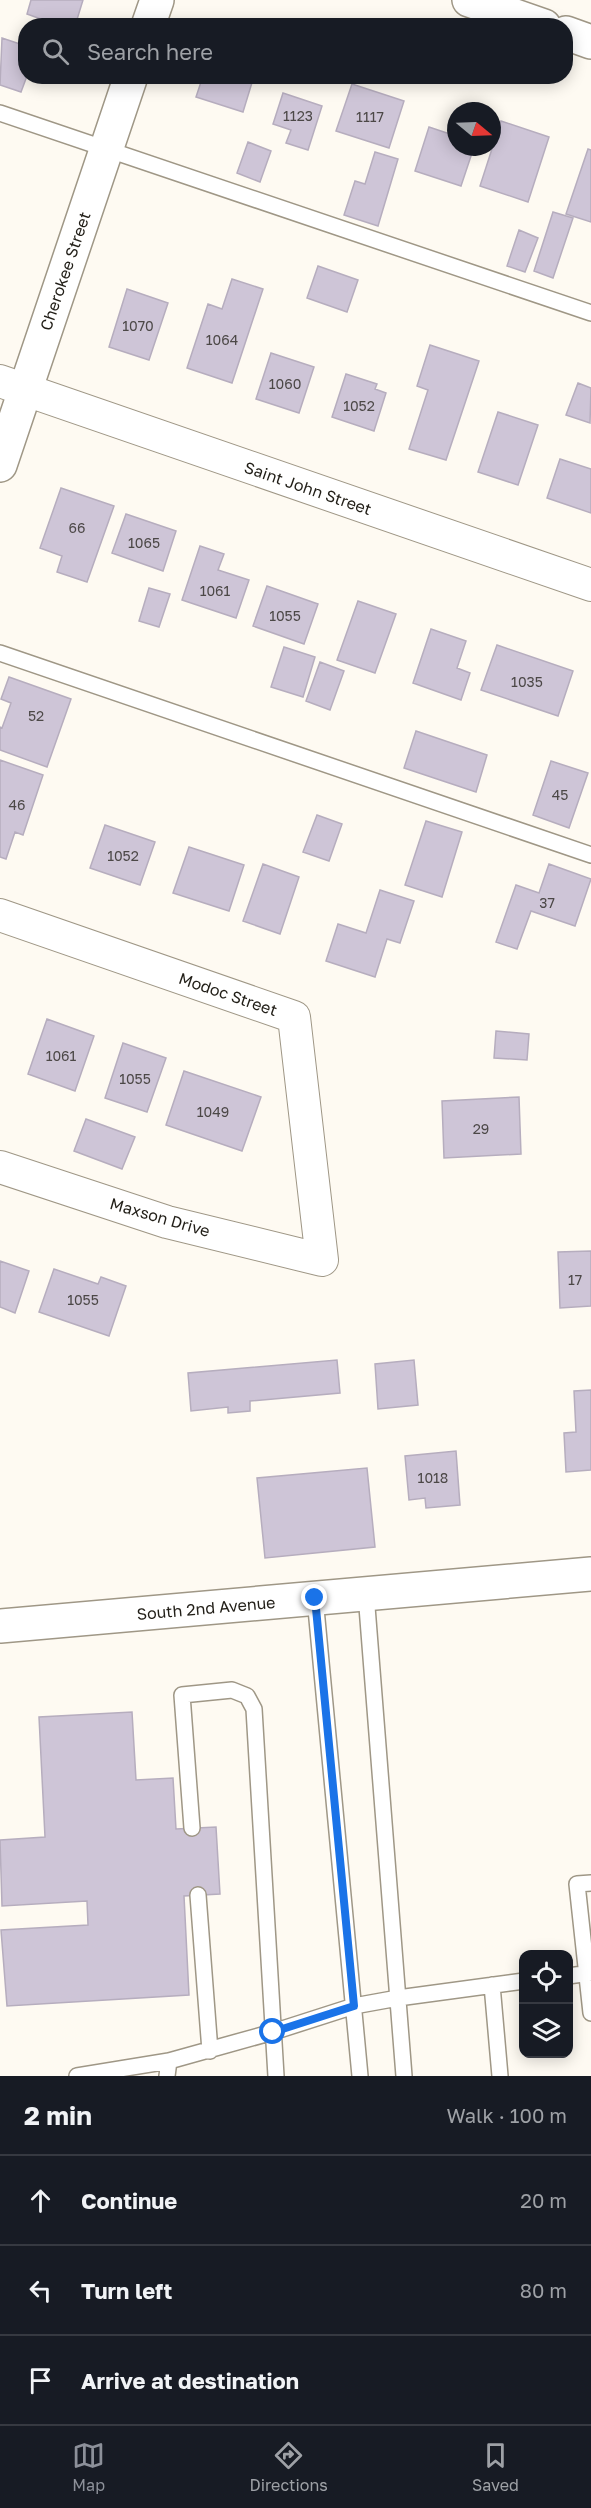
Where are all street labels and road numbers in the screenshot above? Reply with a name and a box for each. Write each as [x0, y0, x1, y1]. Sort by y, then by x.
street label: Cherokee Street [35, 209, 95, 333]
street label: Saint John Street [242, 457, 374, 519]
street label: Modoc Street [176, 968, 280, 1020]
street label: Maxson Drive [108, 1193, 212, 1241]
street label: South 2nd Avenue [136, 1592, 276, 1624]

